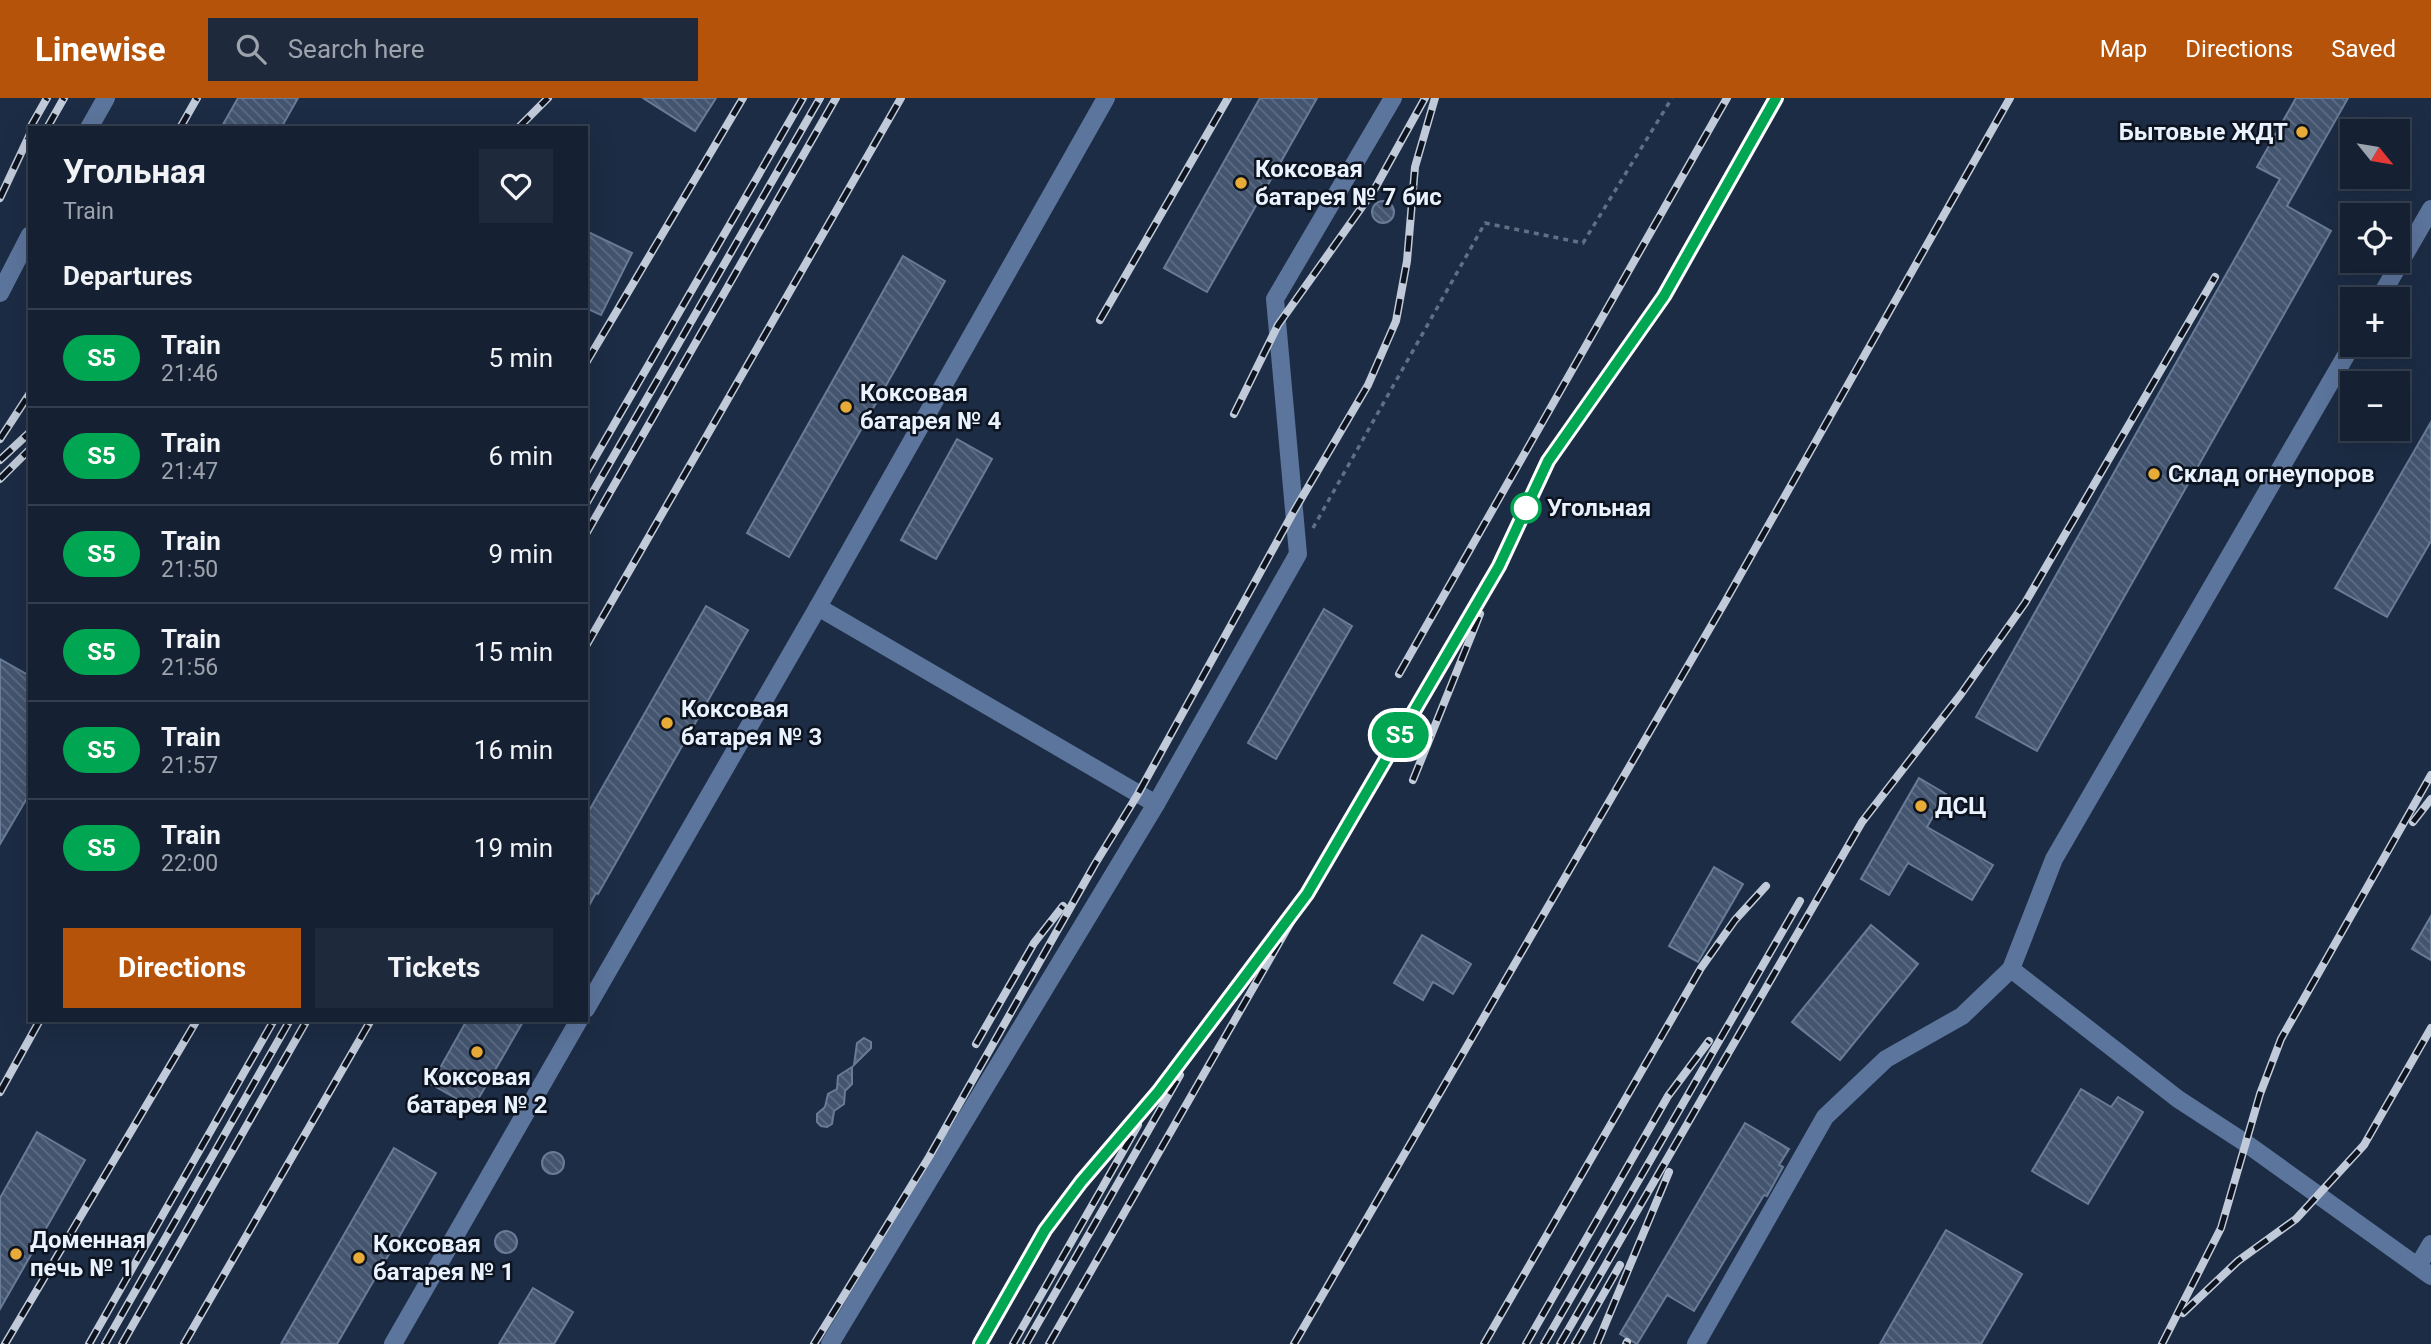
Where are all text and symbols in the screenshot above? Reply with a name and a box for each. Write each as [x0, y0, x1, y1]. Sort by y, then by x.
search box [208, 18, 698, 81]
text: Linewise [35, 30, 166, 69]
icon: search [232, 30, 270, 68]
text: Search here [288, 34, 424, 64]
text: Map [2100, 35, 2147, 63]
text: Directions [2185, 35, 2293, 63]
text: Saved [2331, 35, 2396, 63]
place label: Бытовые ЖДТ [2119, 118, 2288, 146]
north arrow [2340, 119, 2410, 189]
map controls [2340, 119, 2410, 441]
marker: Бытовые ЖДТ [2294, 124, 2310, 140]
button: heart [479, 149, 553, 223]
text: Угольная [63, 152, 206, 191]
place label: Коксовая батарея № 7 бис [1255, 155, 1442, 211]
marker: Коксовая батарея № 7 бис [1233, 175, 1249, 191]
text: Train [63, 198, 114, 225]
button: locate [2340, 203, 2410, 273]
text: Departures [63, 261, 193, 291]
button: + [2340, 287, 2410, 357]
text: Train [161, 330, 221, 360]
text: 5 min [488, 343, 553, 373]
text: S5 [87, 344, 116, 372]
text: 21:46 [161, 360, 218, 387]
button: − [2340, 371, 2410, 441]
place label: Коксовая батарея № 4 [860, 379, 1001, 435]
marker: Коксовая батарея № 4 [838, 399, 854, 415]
text: Train [161, 428, 221, 458]
text: 6 min [488, 441, 553, 471]
text: S5 [87, 442, 116, 470]
text: 21:47 [161, 458, 218, 485]
place label: Склад огнеупоров [2168, 460, 2375, 488]
marker: Склад огнеупоров [2146, 466, 2162, 482]
marker: Угольная [1511, 493, 1541, 523]
place label: Угольная [1547, 494, 1651, 522]
text: Train [161, 526, 221, 556]
text: 9 min [488, 539, 553, 569]
text: S5 [87, 540, 116, 568]
text: 21:50 [161, 556, 218, 583]
text: Train [161, 624, 221, 654]
text: 15 min [474, 637, 553, 667]
text: S5 [87, 638, 116, 666]
text: 21:56 [161, 654, 218, 681]
place label: Коксовая батарея № 3 [681, 695, 822, 751]
line badge: S5 [1368, 712, 1432, 758]
marker: Коксовая батарея № 3 [659, 715, 675, 731]
text: S5 [1386, 721, 1414, 749]
text: Train [161, 722, 221, 752]
text: 16 min [474, 735, 553, 765]
text: S5 [87, 736, 116, 764]
text: 21:57 [161, 752, 218, 779]
place label: ДСЦ [1935, 792, 1987, 820]
marker: ДСЦ [1913, 798, 1929, 814]
text: Train [161, 820, 221, 850]
text: 19 min [474, 833, 553, 863]
text: S5 [87, 834, 116, 862]
text: 22:00 [161, 850, 218, 877]
button: Directions [63, 928, 301, 1008]
button: Tickets [315, 928, 553, 1008]
marker: Коксовая батарея № 2 [469, 1044, 485, 1060]
place label: Коксовая батарея № 2 [406, 1063, 548, 1119]
place label: Доменная печь № 1 [30, 1226, 146, 1282]
place label: Коксовая батарея № 1 [373, 1230, 514, 1286]
marker: Доменная печь № 1 [8, 1246, 24, 1262]
marker: Коксовая батарея № 1 [351, 1250, 367, 1266]

